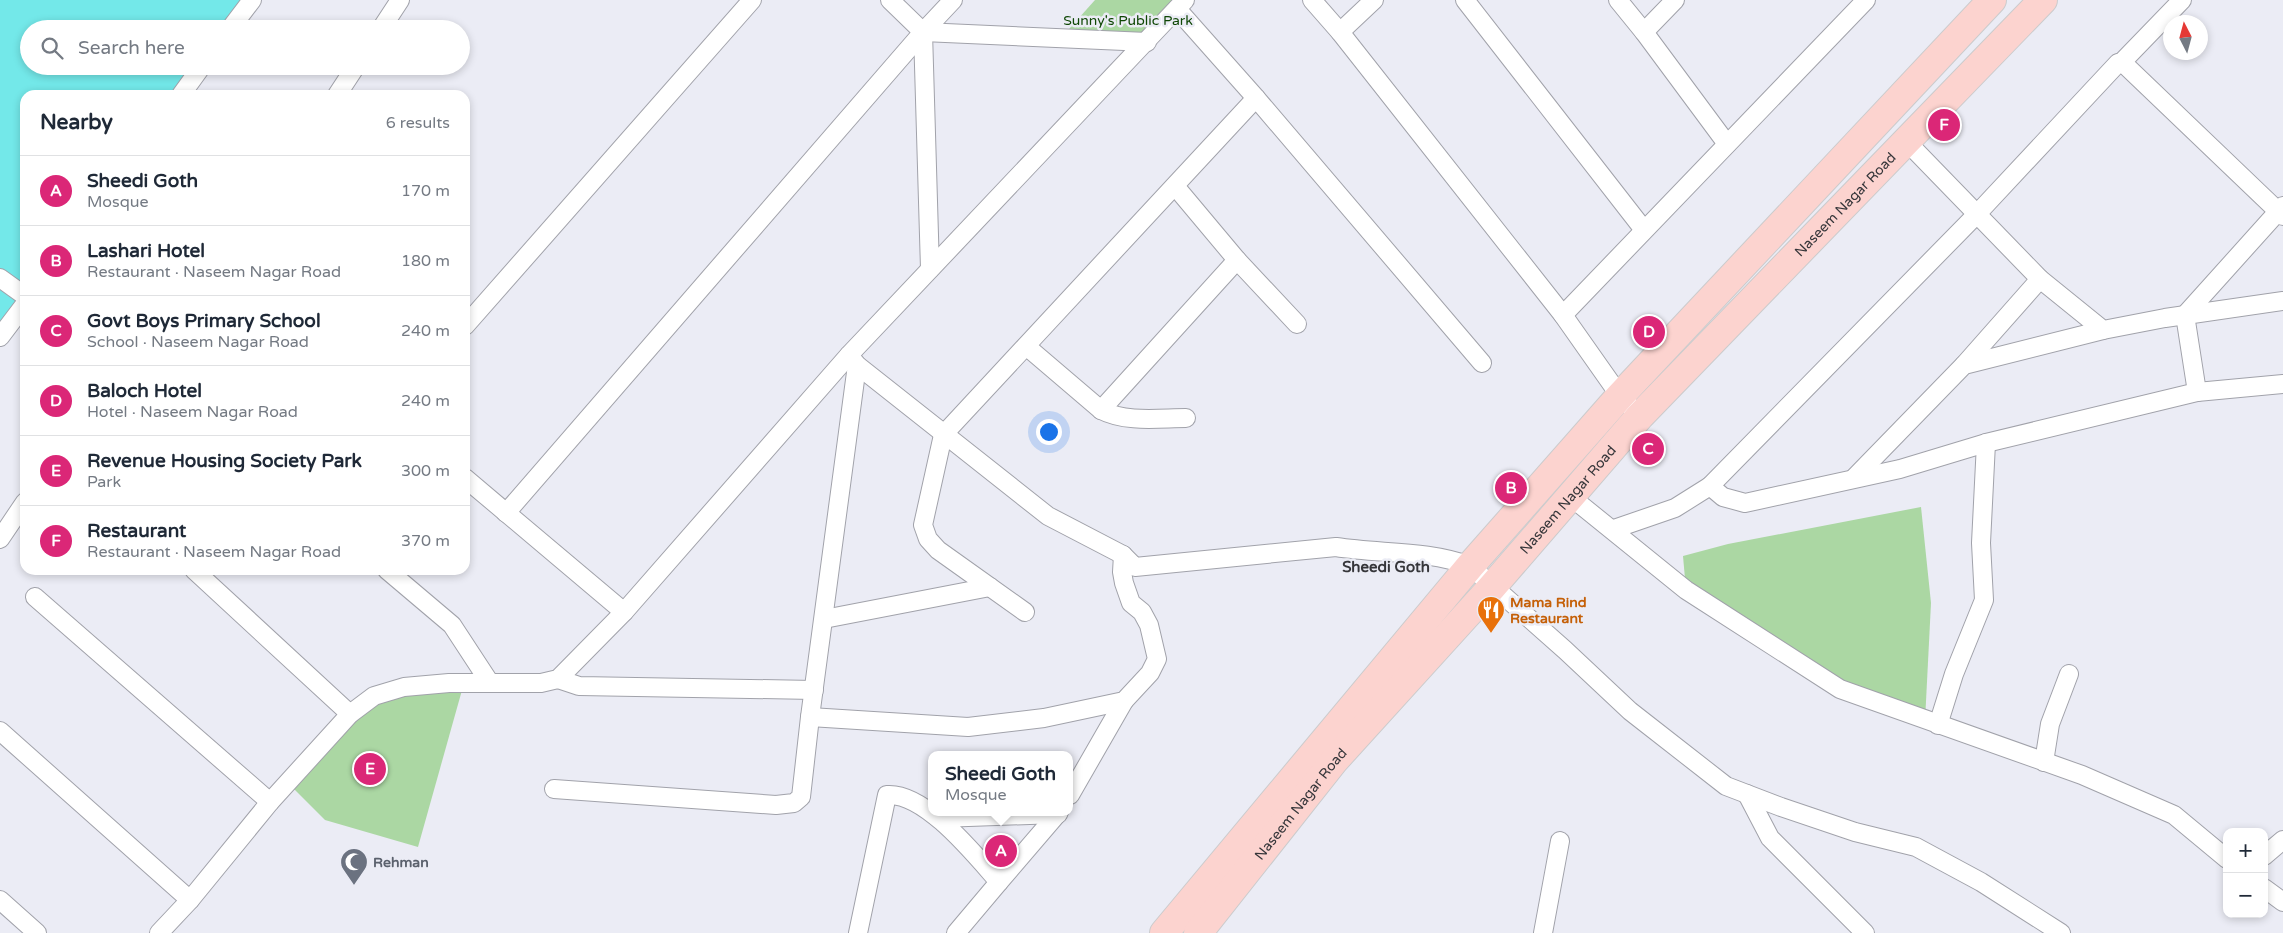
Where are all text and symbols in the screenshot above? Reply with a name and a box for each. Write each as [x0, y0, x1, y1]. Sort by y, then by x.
park label: Sunny's Public Park [1063, 12, 1193, 29]
north arrow [2163, 15, 2208, 60]
search box [20, 20, 470, 75]
icon: search [38, 34, 66, 62]
text: Search here [78, 37, 185, 59]
pin: F [1928, 106, 1960, 144]
text: Nearby [40, 110, 113, 135]
text: 6 results [386, 113, 450, 133]
street label: Naseem Nagar Road [1791, 149, 1899, 260]
text: Sheedi Goth [87, 170, 198, 192]
text: A [50, 181, 62, 201]
text: 170 m [401, 181, 450, 201]
text: Mosque [87, 192, 149, 212]
text: Lashari Hotel [87, 240, 205, 262]
text: B [50, 251, 62, 271]
text: 180 m [401, 251, 450, 271]
text: Restaurant · Naseem Nagar Road [87, 262, 341, 282]
text: Govt Boys Primary School [87, 310, 321, 332]
pin: D [1633, 313, 1665, 351]
text: C [50, 321, 62, 341]
text: 240 m [401, 321, 450, 341]
text: School · Naseem Nagar Road [87, 332, 309, 352]
text: Baloch Hotel [87, 380, 202, 402]
text: D [50, 391, 62, 411]
text: 240 m [401, 391, 450, 411]
text: Hotel · Naseem Nagar Road [87, 402, 298, 422]
your location [1036, 419, 1062, 445]
pin: C [1632, 430, 1664, 468]
street label: Naseem Nagar Road [1516, 442, 1619, 557]
text: Revenue Housing Society Park [87, 450, 362, 472]
text: E [51, 461, 61, 481]
text: 300 m [401, 461, 450, 481]
pin: B [1495, 469, 1527, 507]
text: Park [87, 472, 121, 492]
text: Restaurant [87, 520, 186, 542]
text: F [51, 531, 61, 551]
text: 370 m [401, 531, 450, 551]
text: Restaurant · Naseem Nagar Road [87, 542, 341, 562]
district label: Sheedi Goth [1342, 558, 1430, 576]
place label: Mama Rind Restaurant [1510, 594, 1587, 627]
restaurant icon: Mama Rind Restaurant [1476, 595, 1506, 634]
street label: Naseem Nagar Road [1251, 744, 1350, 863]
pin: E [354, 750, 386, 788]
popup [928, 751, 1073, 816]
text: Sheedi Goth [945, 763, 1056, 785]
text: Mosque [945, 785, 1007, 805]
map controls [2223, 828, 2268, 918]
button: + [2223, 828, 2268, 873]
pin: A [985, 832, 1017, 870]
mosque icon: Rehman [339, 847, 369, 886]
place label: Rehman [373, 854, 429, 871]
button: − [2223, 873, 2268, 918]

